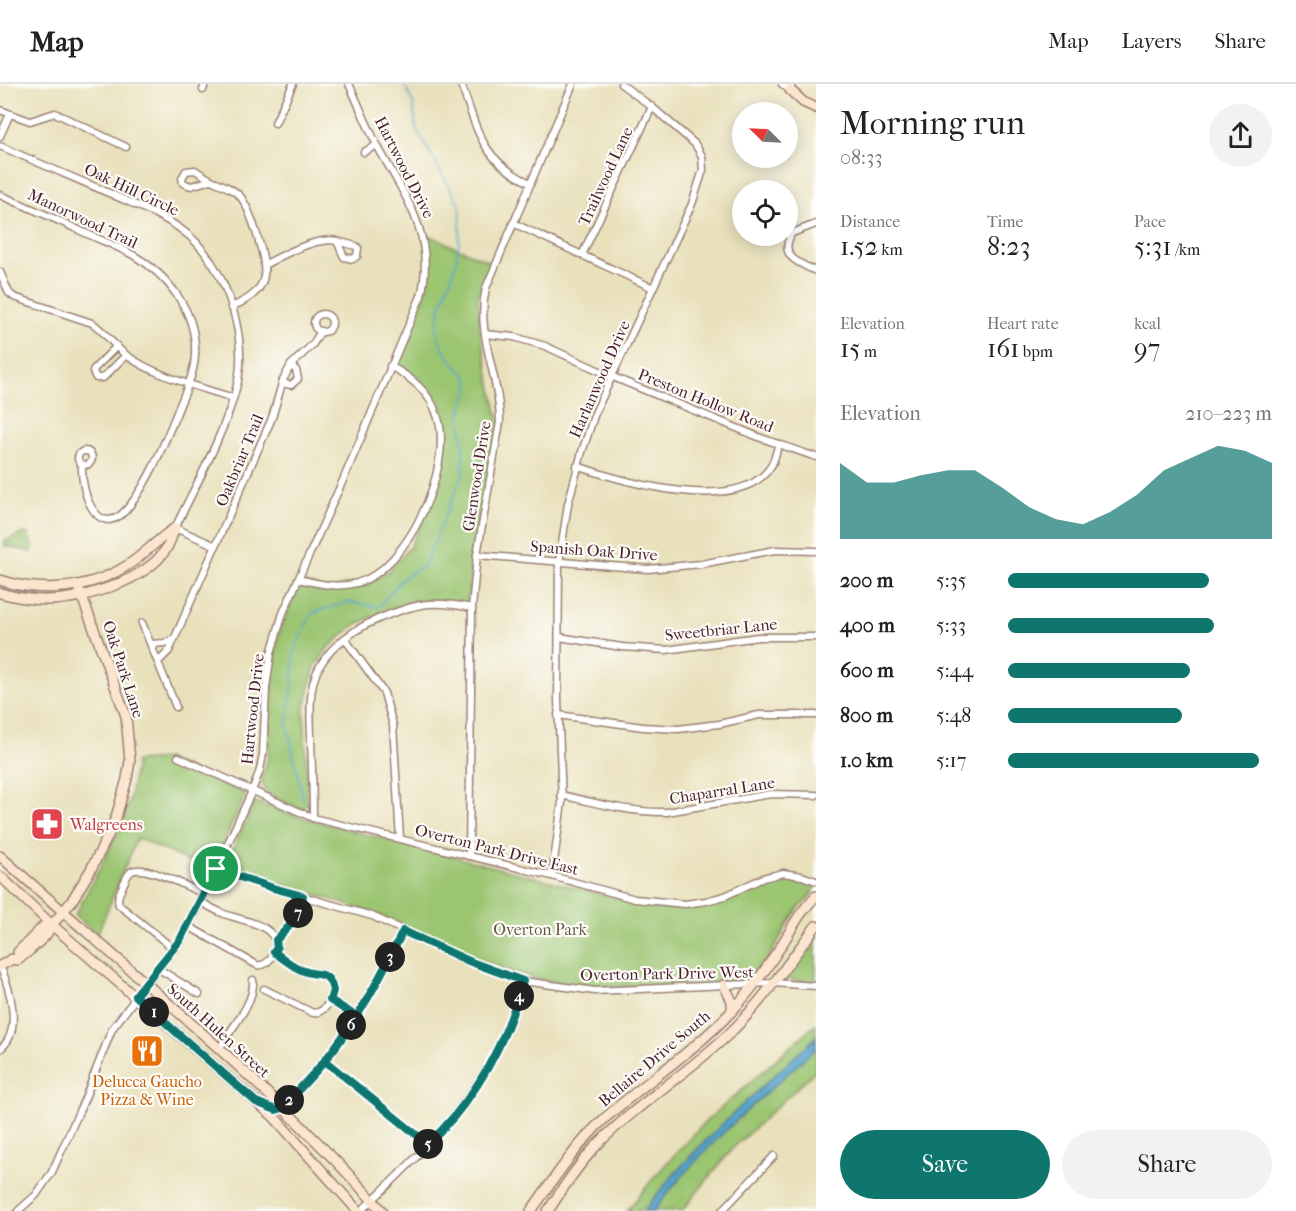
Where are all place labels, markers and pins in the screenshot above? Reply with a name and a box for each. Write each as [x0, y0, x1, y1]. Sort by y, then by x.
pharmacy icon: Walgreens [29, 806, 65, 842]
place label: Walgreens [69, 815, 143, 834]
pin [190, 843, 241, 894]
pin: 7 [283, 898, 313, 928]
pin: 3 [375, 942, 405, 972]
pin: 4 [504, 981, 534, 1011]
pin: 1 [139, 997, 169, 1027]
pin: 6 [336, 1010, 366, 1040]
restaurant icon: Delucca Gaucho Pizza & Wine [129, 1033, 165, 1069]
place label: Delucca Gaucho Pizza & Wine [92, 1072, 202, 1109]
pin: 2 [274, 1085, 304, 1115]
pin: 5 [413, 1129, 443, 1159]

